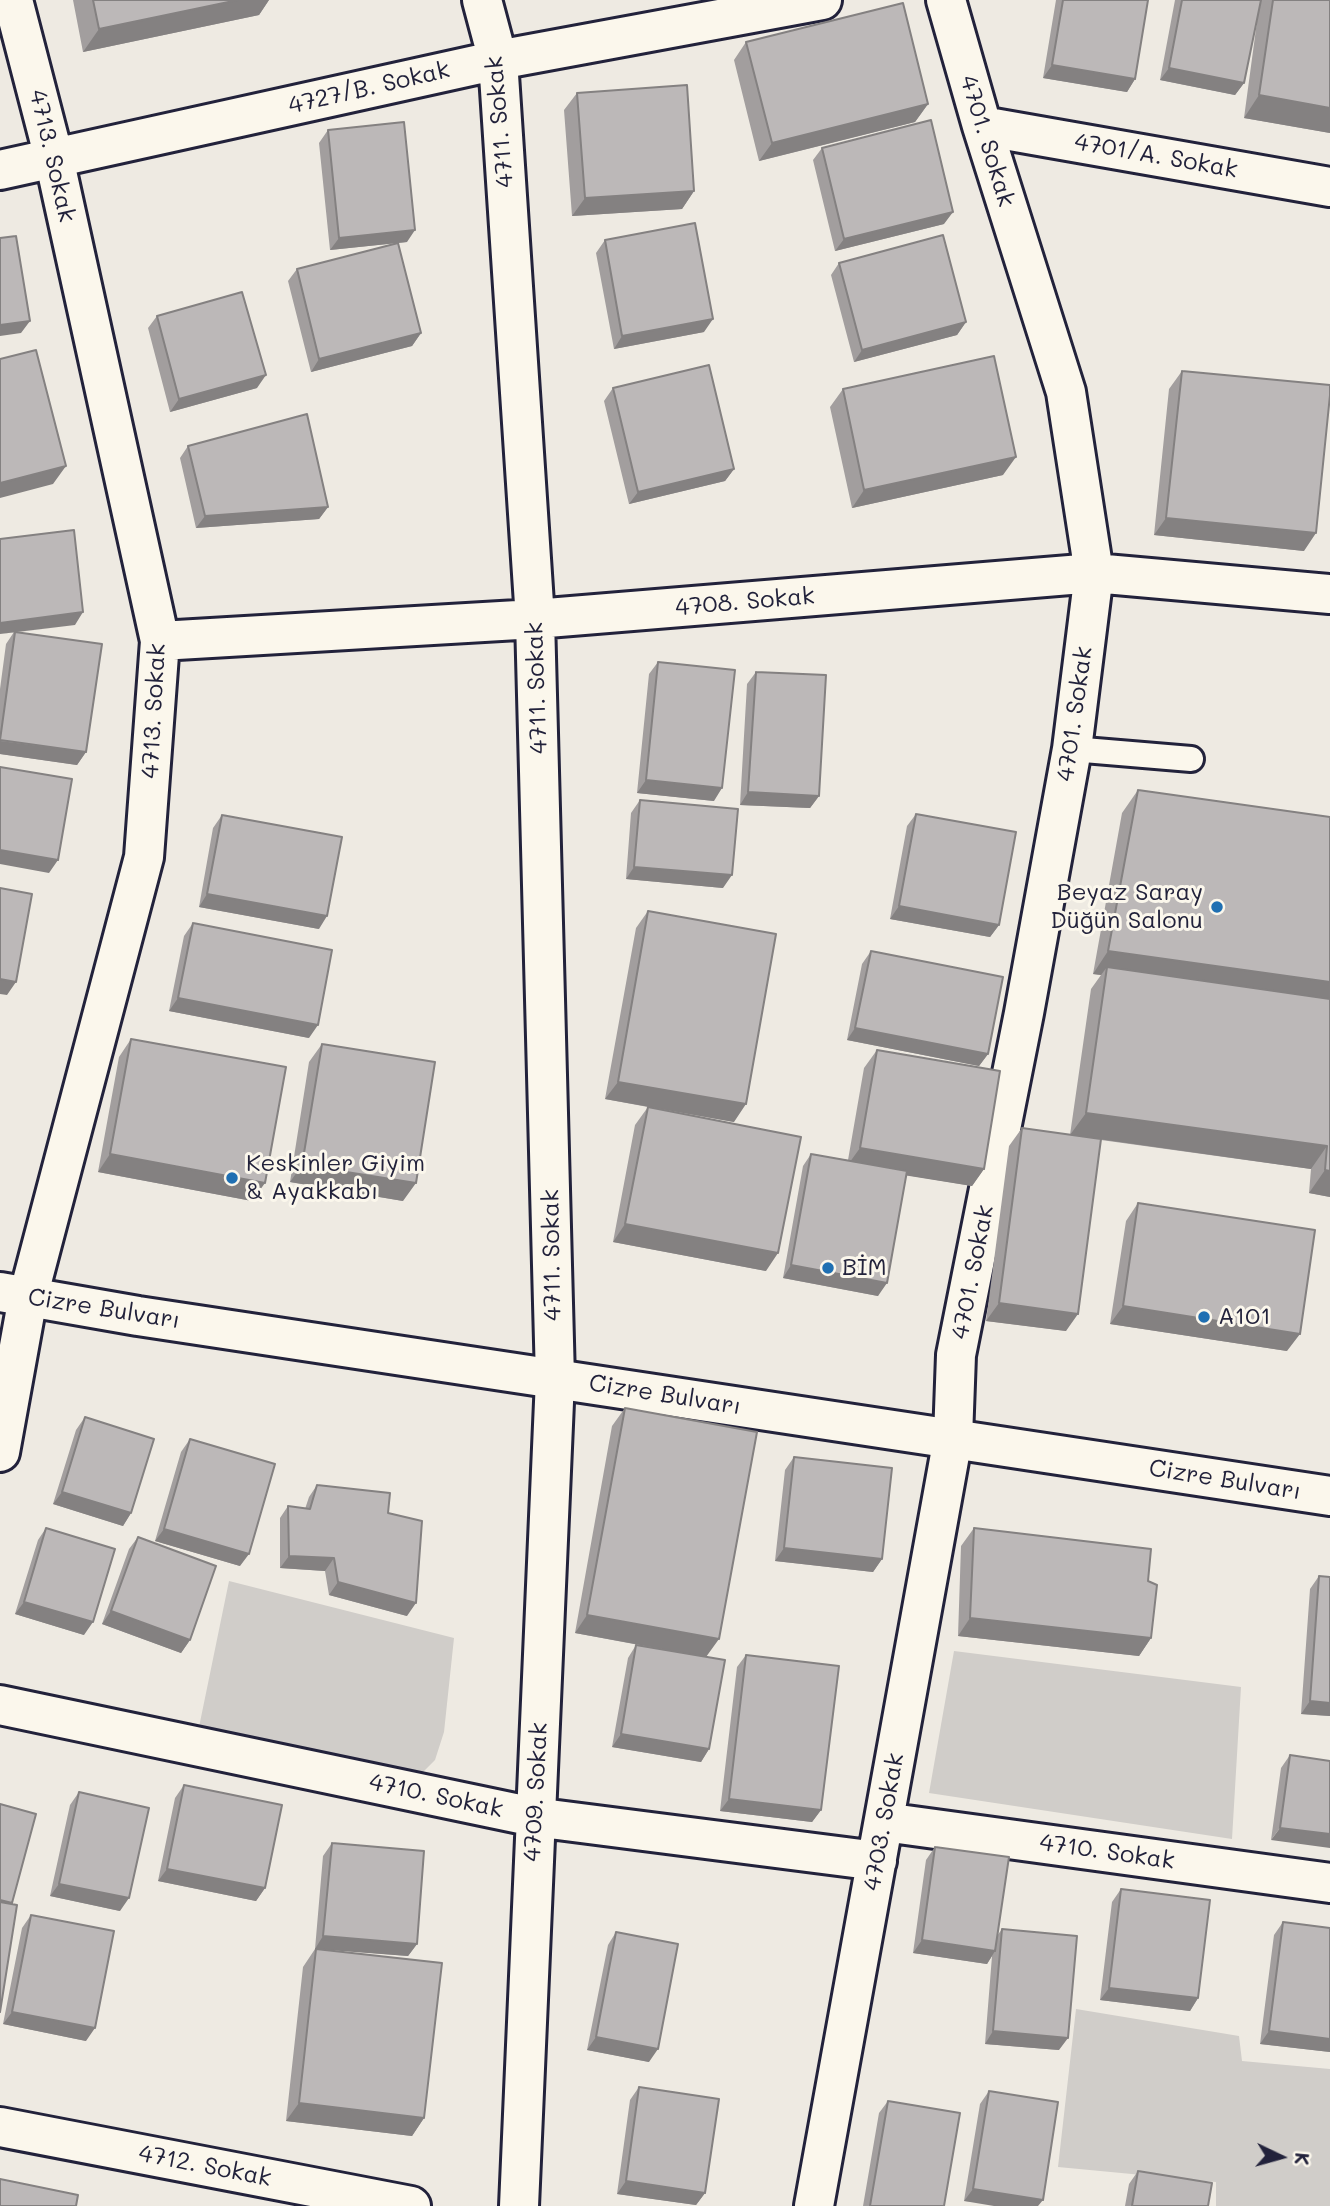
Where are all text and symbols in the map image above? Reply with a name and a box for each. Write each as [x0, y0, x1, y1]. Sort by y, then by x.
street label: 4727/B. Sokak [286, 55, 452, 121]
street label: 4711. Sokak [480, 55, 520, 189]
street label: 4701. Sokak [953, 72, 1021, 210]
street label: 4713. Sokak [23, 87, 81, 225]
street label: 4701/A. Sokak [1072, 127, 1240, 185]
street label: 4708. Sokak [674, 582, 816, 622]
street label: 4711. Sokak [520, 622, 554, 754]
street label: 4713. Sokak [136, 643, 172, 779]
street label: 4701. Sokak [1051, 645, 1099, 783]
place label: Beyaz Saray Düğün Salonu [1050, 879, 1203, 935]
marker: Beyaz Saray Düğün Salonu [1209, 899, 1225, 915]
place label: Keskinler Giyim & Ayakkabı [246, 1150, 425, 1206]
marker: Keskinler Giyim & Ayakkabı [224, 1170, 240, 1186]
street label: 4711. Sokak [536, 1189, 568, 1321]
street label: 4701. Sokak [946, 1203, 1000, 1341]
place label: BİM [842, 1254, 887, 1282]
marker: BİM [820, 1260, 836, 1276]
street label: Cizre Bulvarı [26, 1283, 182, 1335]
place label: A101 [1218, 1303, 1271, 1331]
marker: A101 [1196, 1309, 1212, 1325]
street label: Cizre Bulvarı [587, 1369, 743, 1421]
street label: Cizre Bulvarı [1147, 1454, 1303, 1506]
street label: 4709. Sokak [518, 1722, 554, 1862]
street label: 4703. Sokak [858, 1751, 910, 1893]
street label: 4710. Sokak [367, 1768, 505, 1824]
street label: 4710. Sokak [1038, 1828, 1176, 1876]
north arrow [1246, 2122, 1316, 2192]
street label: 4712. Sokak [136, 2139, 274, 2193]
text: K [1289, 2152, 1315, 2166]

